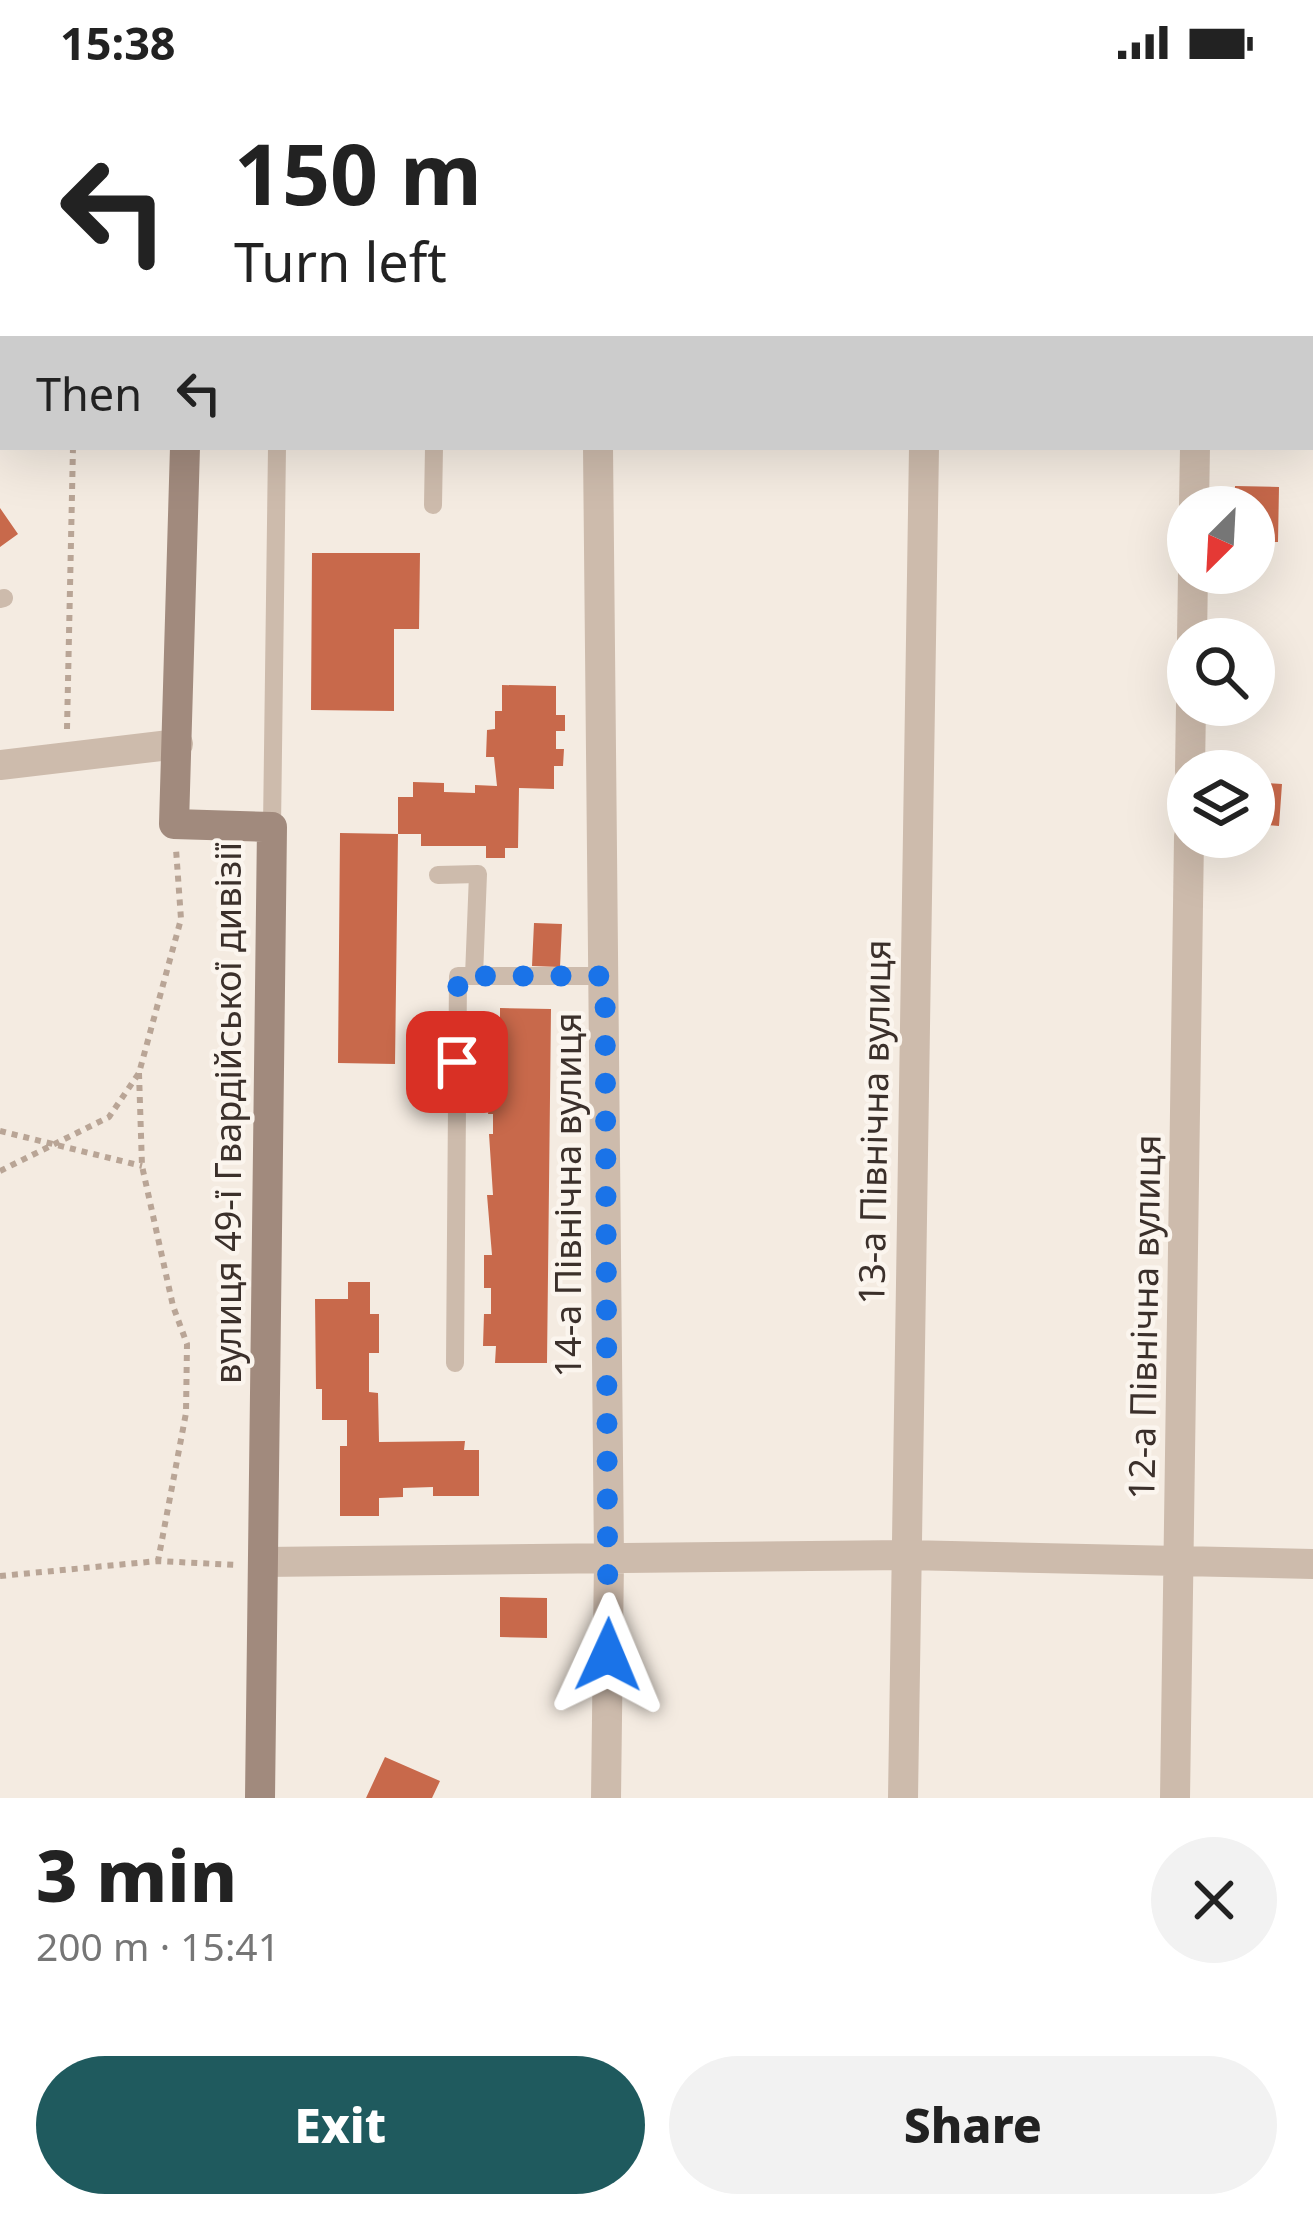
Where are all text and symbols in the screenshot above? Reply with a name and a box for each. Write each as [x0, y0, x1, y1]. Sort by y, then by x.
text: 15:38 [60, 12, 176, 73]
text: 150 m [234, 115, 482, 230]
icon: left [36, 132, 192, 288]
text: Turn left [234, 224, 447, 298]
icon: left [166, 360, 232, 426]
text: Then [36, 363, 142, 424]
north arrow [1167, 486, 1275, 594]
map controls [1167, 486, 1275, 858]
button: search [1167, 618, 1275, 726]
button: layers [1167, 750, 1275, 858]
street label: вулиця 49-ї Гвардійської дивізії [203, 842, 252, 1384]
street label: 13-а Північна вулиця [846, 939, 902, 1305]
pin [406, 1011, 508, 1113]
street label: 14-а Північна вулиця [543, 1013, 592, 1377]
icon: arrive [424, 1029, 490, 1095]
street label: 12-а Північна вулиця [1116, 1134, 1172, 1500]
position arrow [545, 1592, 671, 1718]
text: 3 min [36, 1825, 237, 1923]
button: close [1151, 1837, 1277, 1963]
text: 200 m · 15:41 [36, 1919, 280, 1972]
button: Exit [36, 2056, 645, 2194]
button: Share [669, 2056, 1277, 2194]

